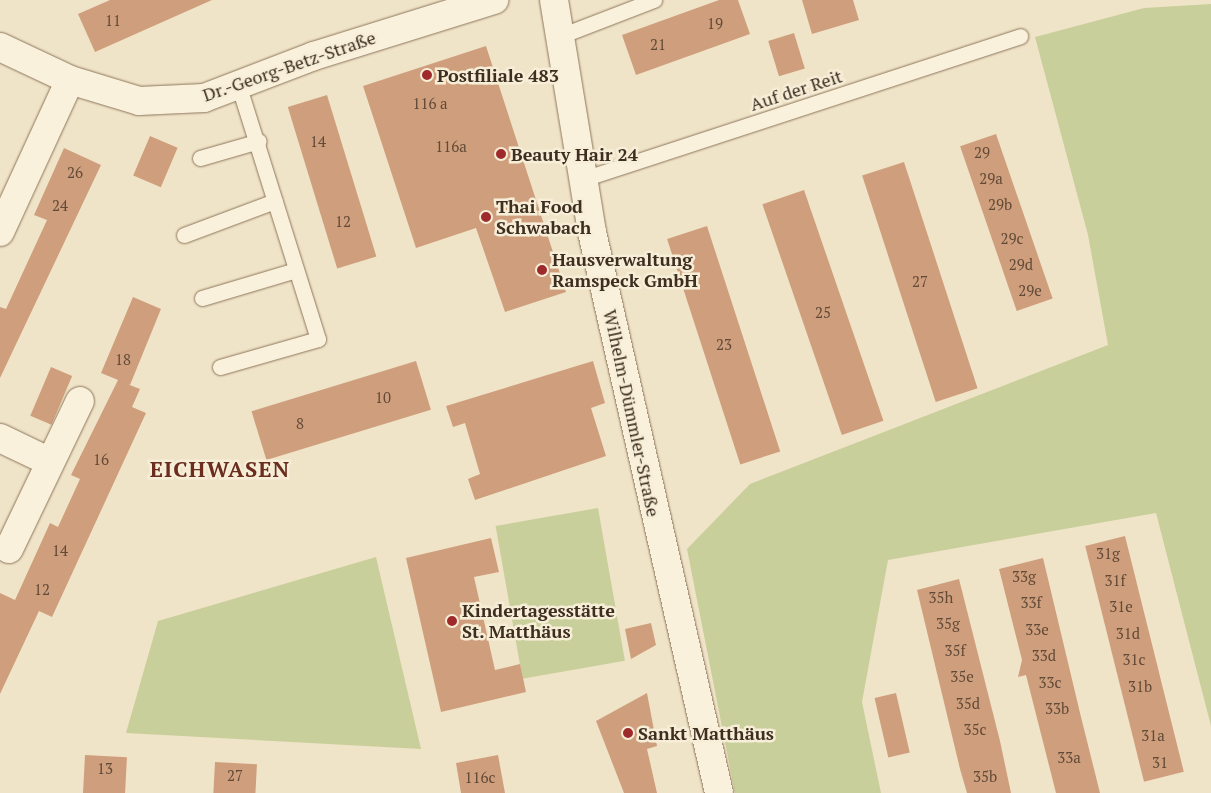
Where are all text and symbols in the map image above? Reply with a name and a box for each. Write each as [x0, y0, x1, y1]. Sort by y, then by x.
house number: 11 [105, 12, 121, 30]
house number: 19 [707, 15, 723, 33]
street label: Dr.-Georg-Betz-Straße [200, 26, 378, 106]
house number: 21 [650, 36, 666, 54]
place label: Postfiliale 483 [437, 64, 559, 86]
street label: Auf der Reit [747, 65, 845, 115]
marker: Postfiliale 483 [421, 69, 433, 81]
house number: 116 a [412, 95, 448, 113]
house number: 14 [310, 133, 326, 151]
house number: 116a [435, 138, 467, 156]
place label: Beauty Hair 24 [511, 143, 638, 165]
house number: 29 [974, 144, 990, 162]
marker: Beauty Hair 24 [495, 148, 507, 160]
house number: 26 [67, 164, 83, 182]
house number: 29a [979, 170, 1003, 188]
place label: Thai Food Schwabach [496, 196, 591, 238]
house number: 29b [988, 196, 1012, 214]
house number: 24 [52, 197, 68, 215]
marker: Thai Food Schwabach [480, 211, 492, 223]
house number: 12 [335, 213, 351, 231]
house number: 29c [1001, 230, 1023, 248]
place label: Hausverwaltung Ramspeck GmbH [552, 249, 698, 292]
house number: 29d [1009, 256, 1033, 274]
marker: Hausverwaltung Ramspeck GmbH [536, 264, 548, 276]
house number: 27 [912, 273, 928, 291]
house number: 29e [1018, 282, 1042, 300]
house number: 25 [815, 304, 831, 322]
street label: Wilhelm-Dümmler-Straße [599, 307, 665, 519]
house number: 23 [716, 336, 732, 354]
house number: 18 [115, 351, 131, 369]
house number: 10 [375, 389, 391, 407]
house number: 8 [296, 415, 304, 433]
house number: 16 [93, 451, 109, 469]
district label: EICHWASEN [149, 456, 291, 482]
house number: 14 [52, 542, 68, 560]
house number: 31g [1096, 545, 1120, 563]
house number: 33g [1012, 568, 1036, 586]
house number: 31f [1104, 572, 1126, 590]
house number: 12 [34, 581, 50, 599]
house number: 35h [929, 589, 953, 607]
house number: 33f [1020, 594, 1042, 612]
house number: 31e [1109, 598, 1133, 616]
place label: Kindertagesstätte St. Matthäus [462, 600, 615, 642]
marker: Kindertagesstätte St. Matthäus [446, 615, 458, 627]
house number: 35g [936, 615, 960, 633]
house number: 33e [1025, 621, 1049, 639]
house number: 31d [1116, 625, 1140, 643]
house number: 35f [944, 642, 966, 660]
house number: 33d [1032, 647, 1056, 665]
house number: 31c [1123, 651, 1145, 669]
house number: 35e [950, 668, 974, 686]
house number: 33c [1039, 674, 1061, 692]
house number: 31b [1128, 678, 1152, 696]
house number: 35d [956, 695, 980, 713]
house number: 33b [1045, 700, 1069, 718]
house number: 35c [964, 721, 986, 739]
place label: Sankt Matthäus [638, 722, 774, 744]
marker: Sankt Matthäus [622, 727, 634, 739]
house number: 31a [1141, 727, 1165, 745]
house number: 33a [1057, 749, 1081, 767]
house number: 31 [1152, 754, 1168, 772]
house number: 13 [97, 760, 113, 778]
house number: 27 [227, 767, 243, 785]
house number: 35b [973, 768, 997, 786]
house number: 116c [465, 769, 495, 787]

